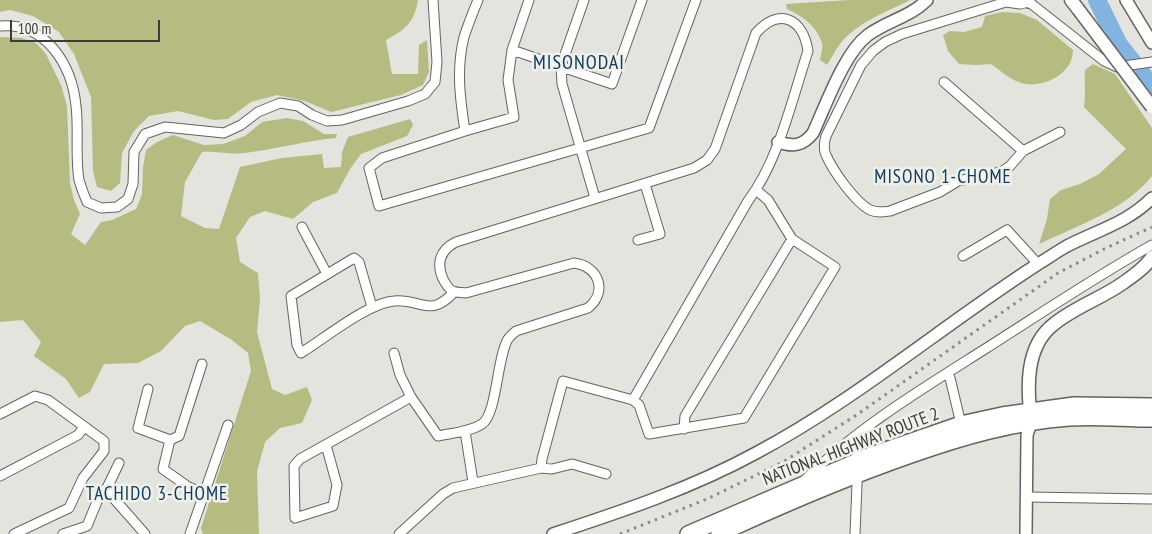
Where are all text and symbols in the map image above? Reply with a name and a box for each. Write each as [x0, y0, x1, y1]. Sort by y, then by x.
scale bar [12, 10, 162, 42]
text: 100 m [18, 19, 51, 38]
district label: MISONODAI [532, 51, 626, 75]
district label: MISONO 1-CHOME [873, 167, 1013, 189]
street label: NATIONAL HIGHWAY ROUTE 2 [760, 403, 942, 491]
district label: TACHIDO 3-CHOME [84, 484, 230, 506]

